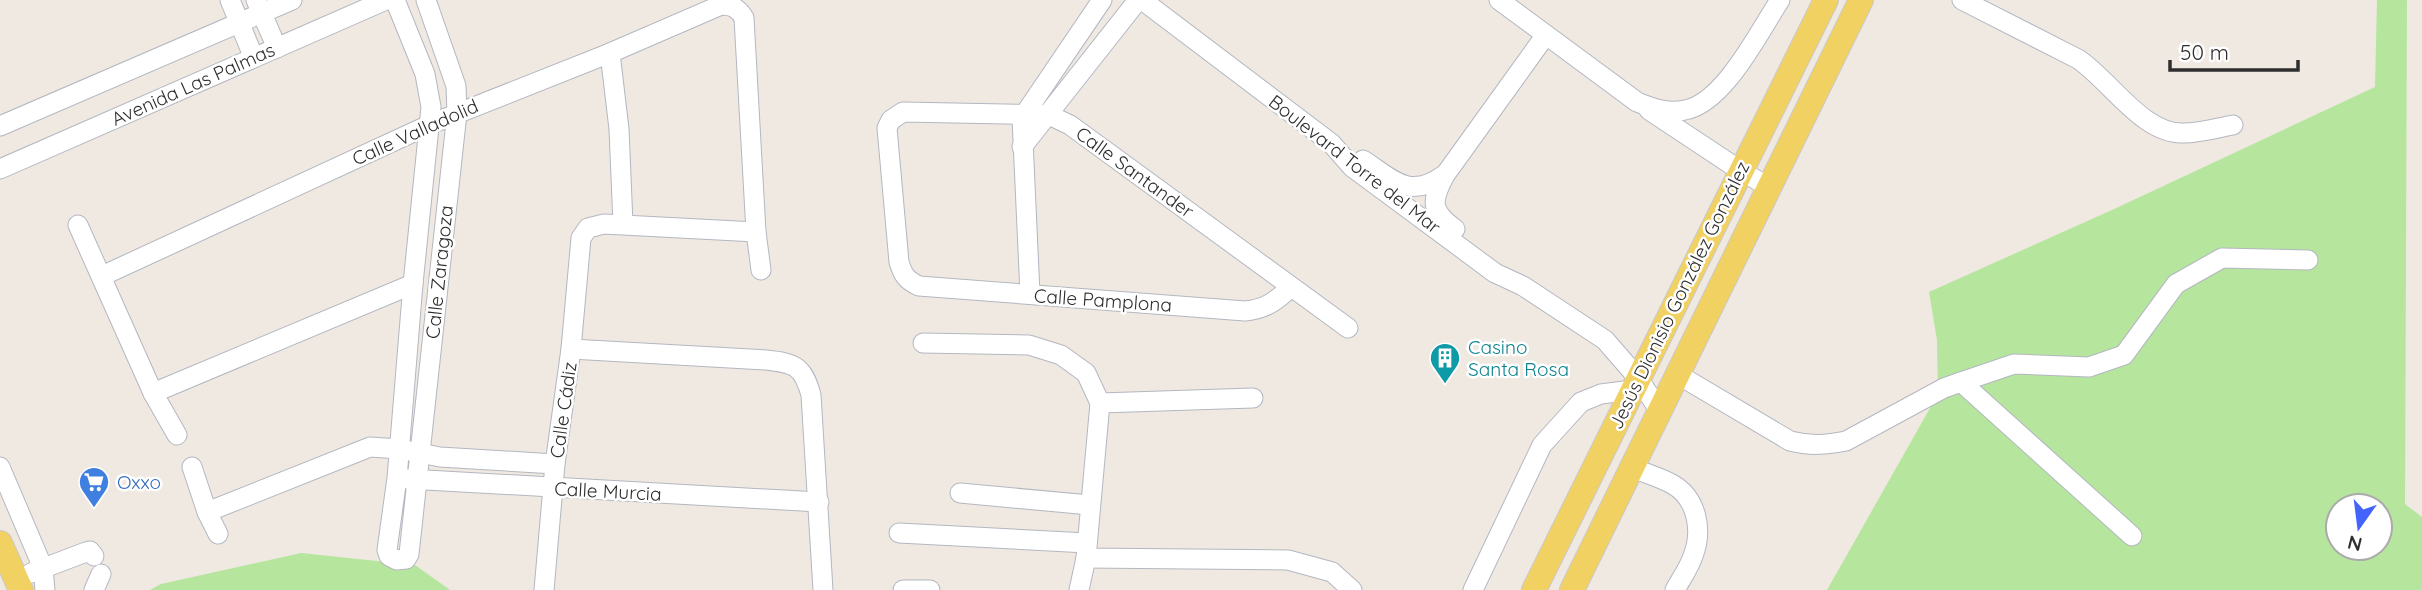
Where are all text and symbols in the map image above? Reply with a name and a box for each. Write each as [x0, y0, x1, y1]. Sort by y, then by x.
scale bar [2170, 28, 2298, 72]
street label: Avenida Las Palmas [108, 37, 278, 131]
text: 50 m [2180, 39, 2229, 65]
street label: Boulevard Torre del Mar [1264, 89, 1446, 239]
street label: Calle Valladolid [348, 93, 482, 171]
street label: Calle Santander [1071, 121, 1199, 223]
street label: Jesús Dionisio González González [1604, 157, 1754, 433]
street label: Calle Zaragoza [420, 204, 458, 340]
street label: Calle Pamplona [1033, 283, 1173, 317]
place label: Casino Santa Rosa [1468, 335, 1569, 381]
building icon: Casino Santa Rosa [1428, 341, 1462, 385]
street label: Calle Cádiz [544, 360, 582, 460]
supermarket icon: Oxxo [77, 465, 111, 509]
place label: Oxxo [117, 470, 161, 494]
street label: Calle Murcia [554, 476, 662, 506]
north arrow [2324, 492, 2394, 562]
text: N [2345, 530, 2365, 557]

